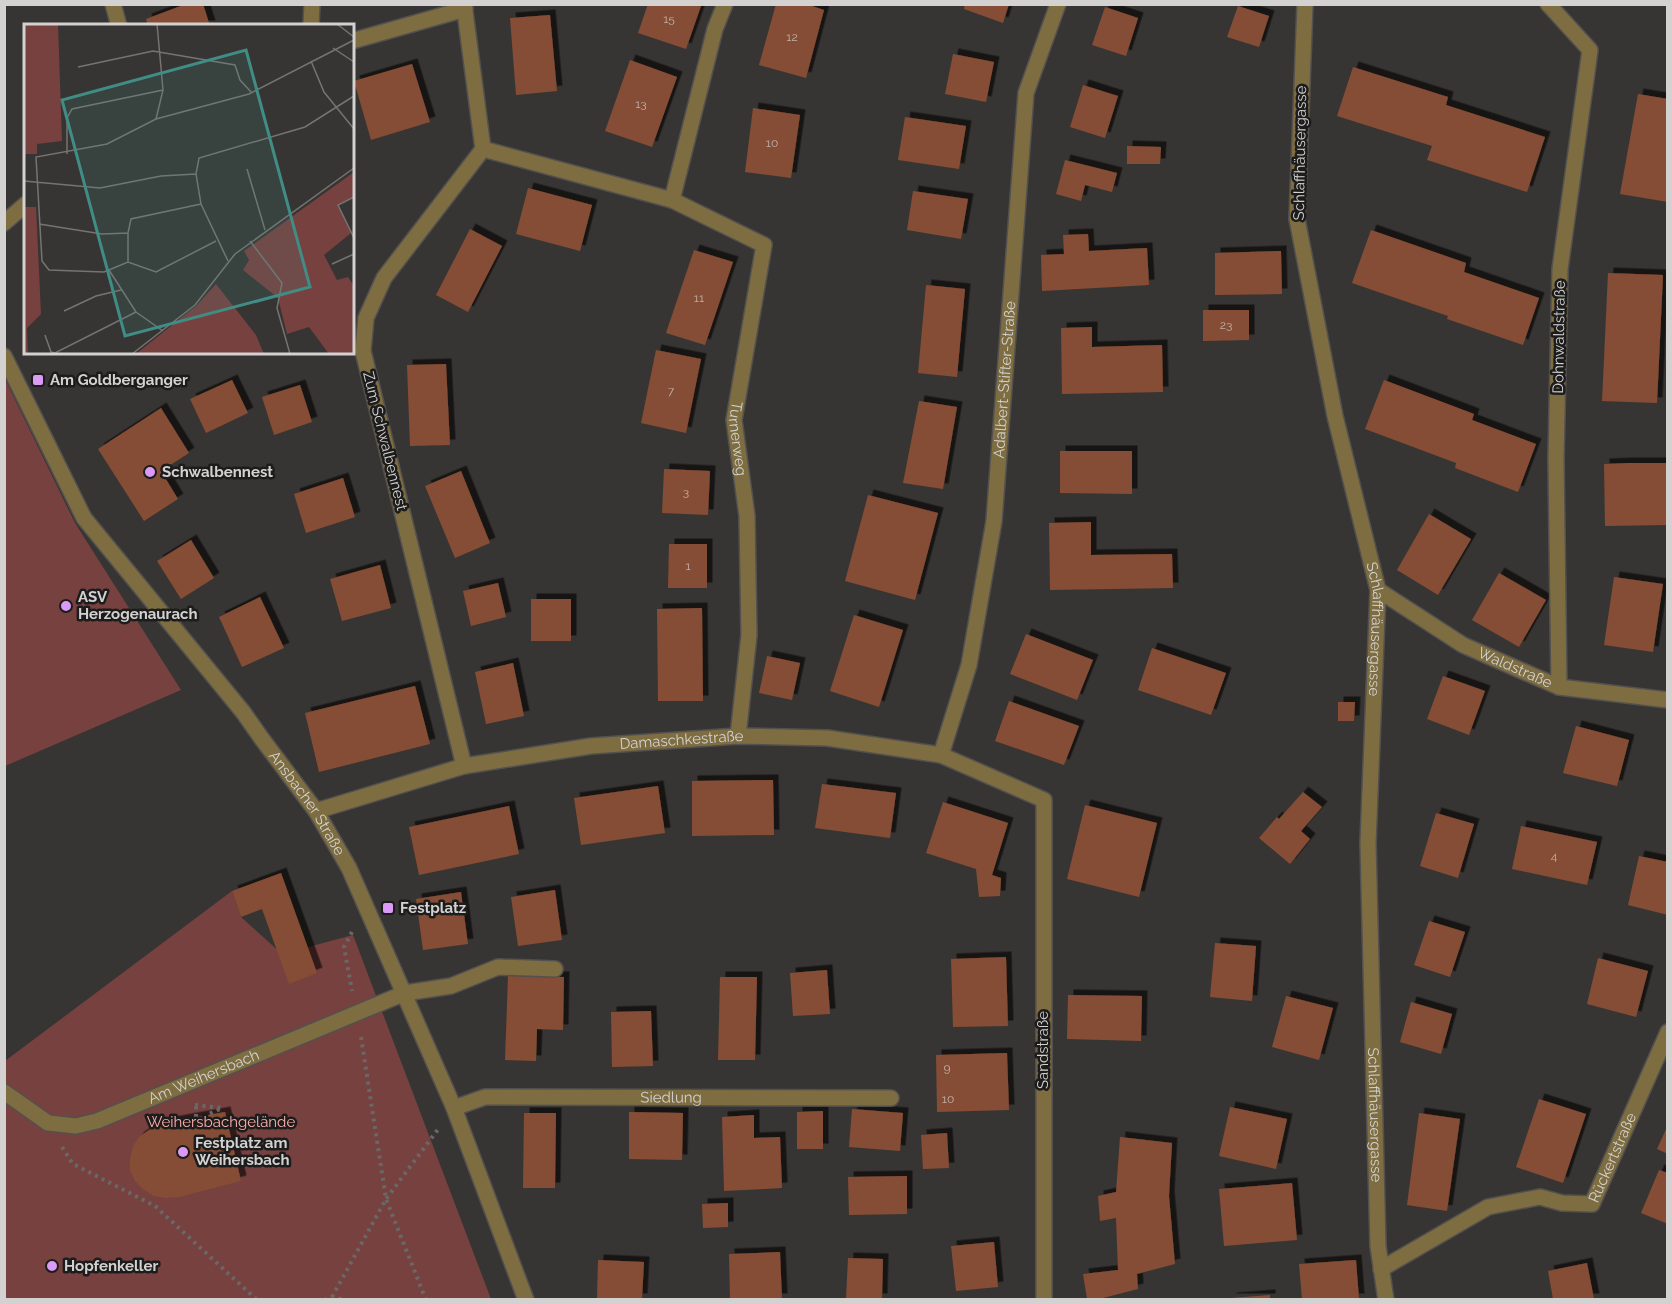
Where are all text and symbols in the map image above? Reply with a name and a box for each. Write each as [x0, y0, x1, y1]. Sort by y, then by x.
house number: 15 [663, 12, 675, 26]
inset map [24, 24, 354, 354]
house number: 12 [786, 30, 798, 44]
street label: Schlaffhäusergasse [1290, 85, 1310, 220]
house number: 13 [635, 97, 647, 111]
house number: 10 [766, 136, 778, 150]
street label: Dohnwaldstraße [1549, 280, 1569, 394]
house number: 11 [694, 291, 704, 305]
street label: Adalbert-Stifter-Straße [990, 300, 1019, 459]
house number: 23 [1220, 318, 1232, 332]
street label: Zum Schwalbennest [359, 370, 411, 512]
place label: Am Goldberganger [50, 371, 188, 389]
marker: Am Goldberganger [31, 373, 45, 387]
house number: 7 [668, 384, 675, 398]
street label: Turnerweg [725, 400, 750, 477]
place label: Schwalbennest [162, 463, 273, 481]
marker: Schwalbennest [143, 465, 157, 479]
house number: 3 [683, 485, 689, 499]
house number: 1 [685, 559, 691, 573]
street label: Schlaffhäusergasse [1362, 560, 1387, 697]
place label: ASV Herzogenaurach [78, 588, 198, 623]
marker: ASV Herzogenaurach [59, 599, 73, 613]
street label: Waldstraße [1475, 644, 1555, 692]
street label: Damaschkestraße [619, 727, 744, 753]
street label: Ansbacher Straße [265, 747, 349, 859]
house number: 4 [1551, 849, 1558, 863]
place label: Festplatz [400, 899, 466, 917]
marker: Festplatz [381, 901, 395, 915]
street label: Sandstraße [1034, 1011, 1052, 1089]
street label: Am Weihersbach [145, 1046, 262, 1108]
street label: Schlaffhäusergasse [1364, 1047, 1385, 1183]
house number: 9 [943, 1061, 951, 1075]
street label: Siedlung [640, 1088, 702, 1107]
house number: 10 [942, 1092, 954, 1106]
street label: Rückertstraße [1585, 1110, 1640, 1205]
park label: Weihersbachgelände [147, 1113, 295, 1131]
place label: Festplatz am Weihersbach [195, 1134, 289, 1169]
marker: Festplatz am Weihersbach [176, 1145, 190, 1159]
place label: Hopfenkeller [64, 1257, 159, 1275]
marker: Hopfenkeller [45, 1259, 59, 1273]

